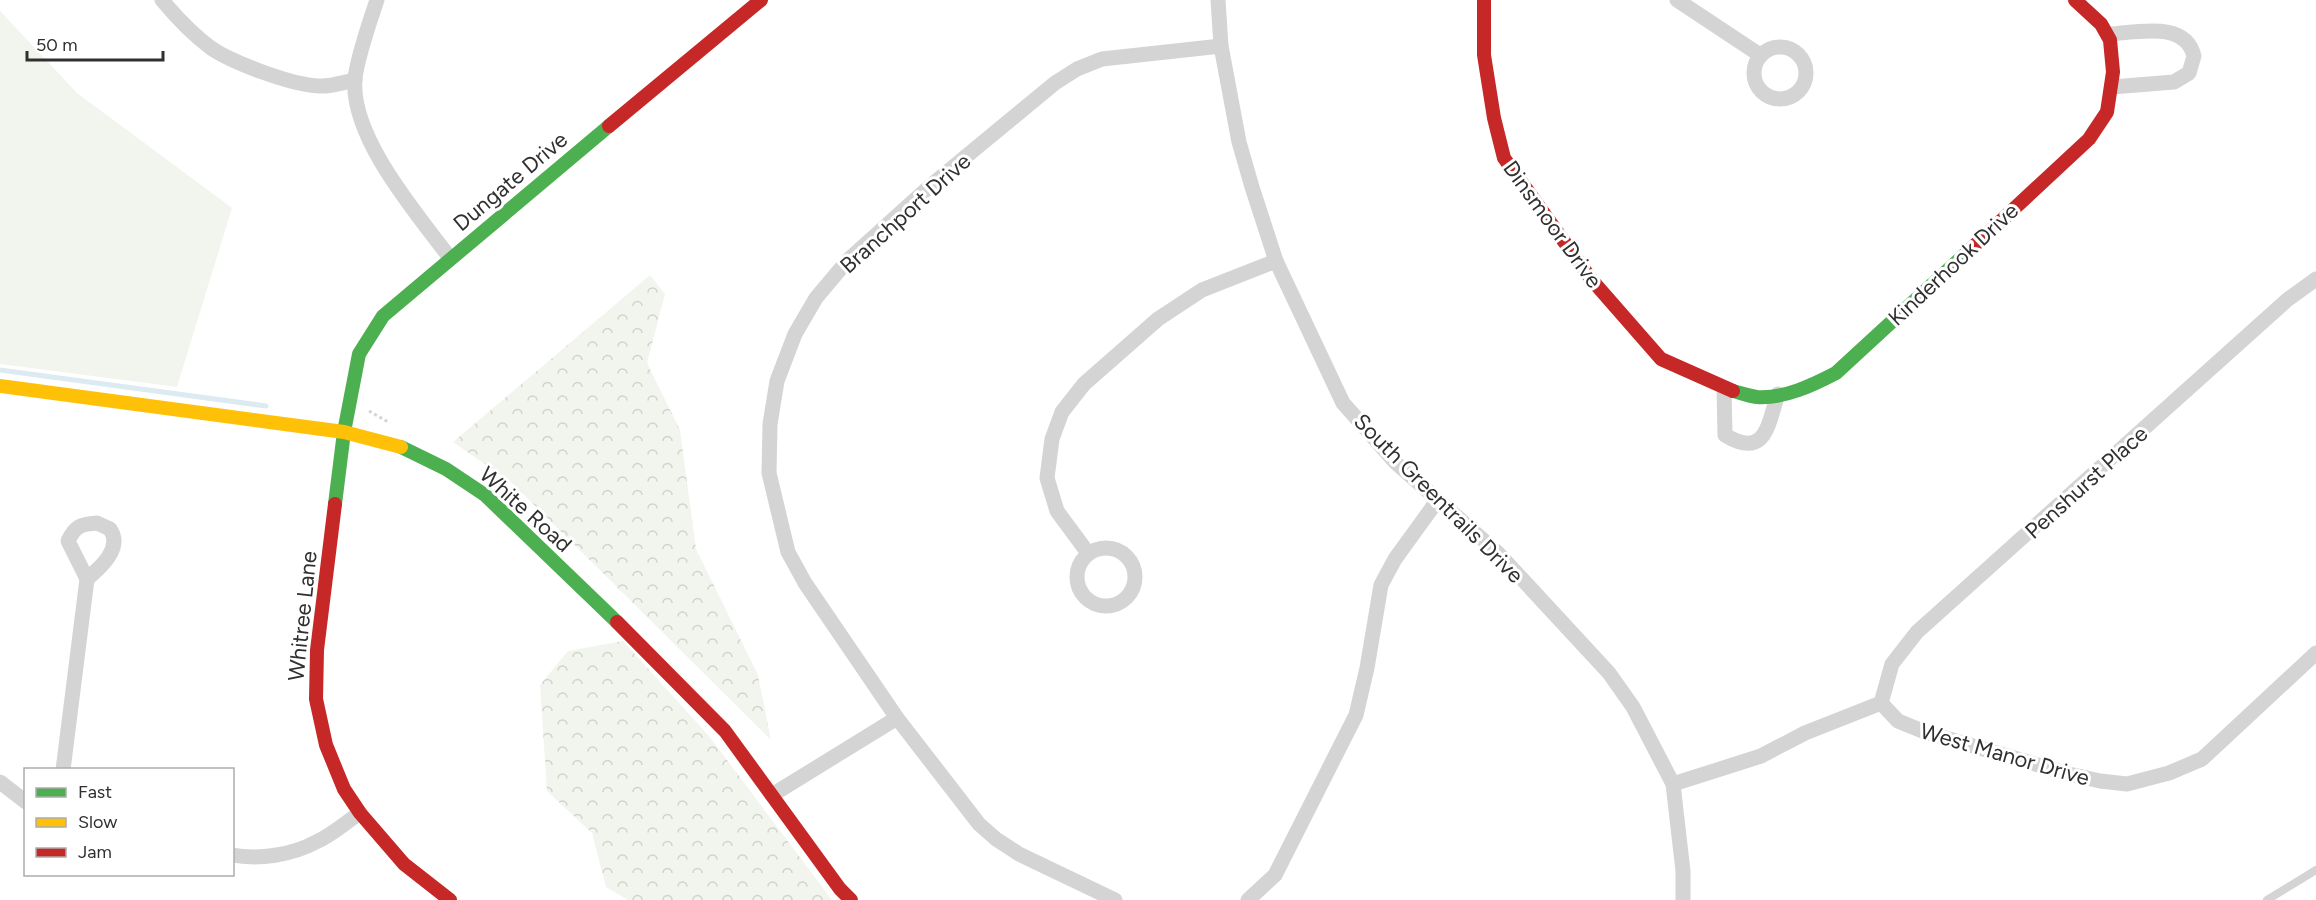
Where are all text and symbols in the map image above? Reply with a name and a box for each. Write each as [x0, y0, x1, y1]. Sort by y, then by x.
scale bar [27, 24, 164, 62]
text: 50 m [36, 34, 78, 56]
street label: Dungate Drive [448, 126, 573, 237]
street label: Branchport Drive [834, 148, 976, 279]
street label: Dinsmoor Drive [1497, 155, 1608, 293]
street label: Kinderhook Drive [1883, 197, 2024, 332]
street label: South Greentrails Drive [1348, 408, 1529, 589]
street label: Penshurst Place [2019, 420, 2153, 545]
street label: White Road [474, 461, 577, 558]
street label: Whitree Lane [282, 550, 323, 682]
street label: West Manor Drive [1917, 717, 2093, 792]
legend [24, 768, 234, 876]
text: Fast [78, 781, 112, 803]
text: Slow [78, 811, 117, 833]
text: Jam [78, 841, 112, 863]

